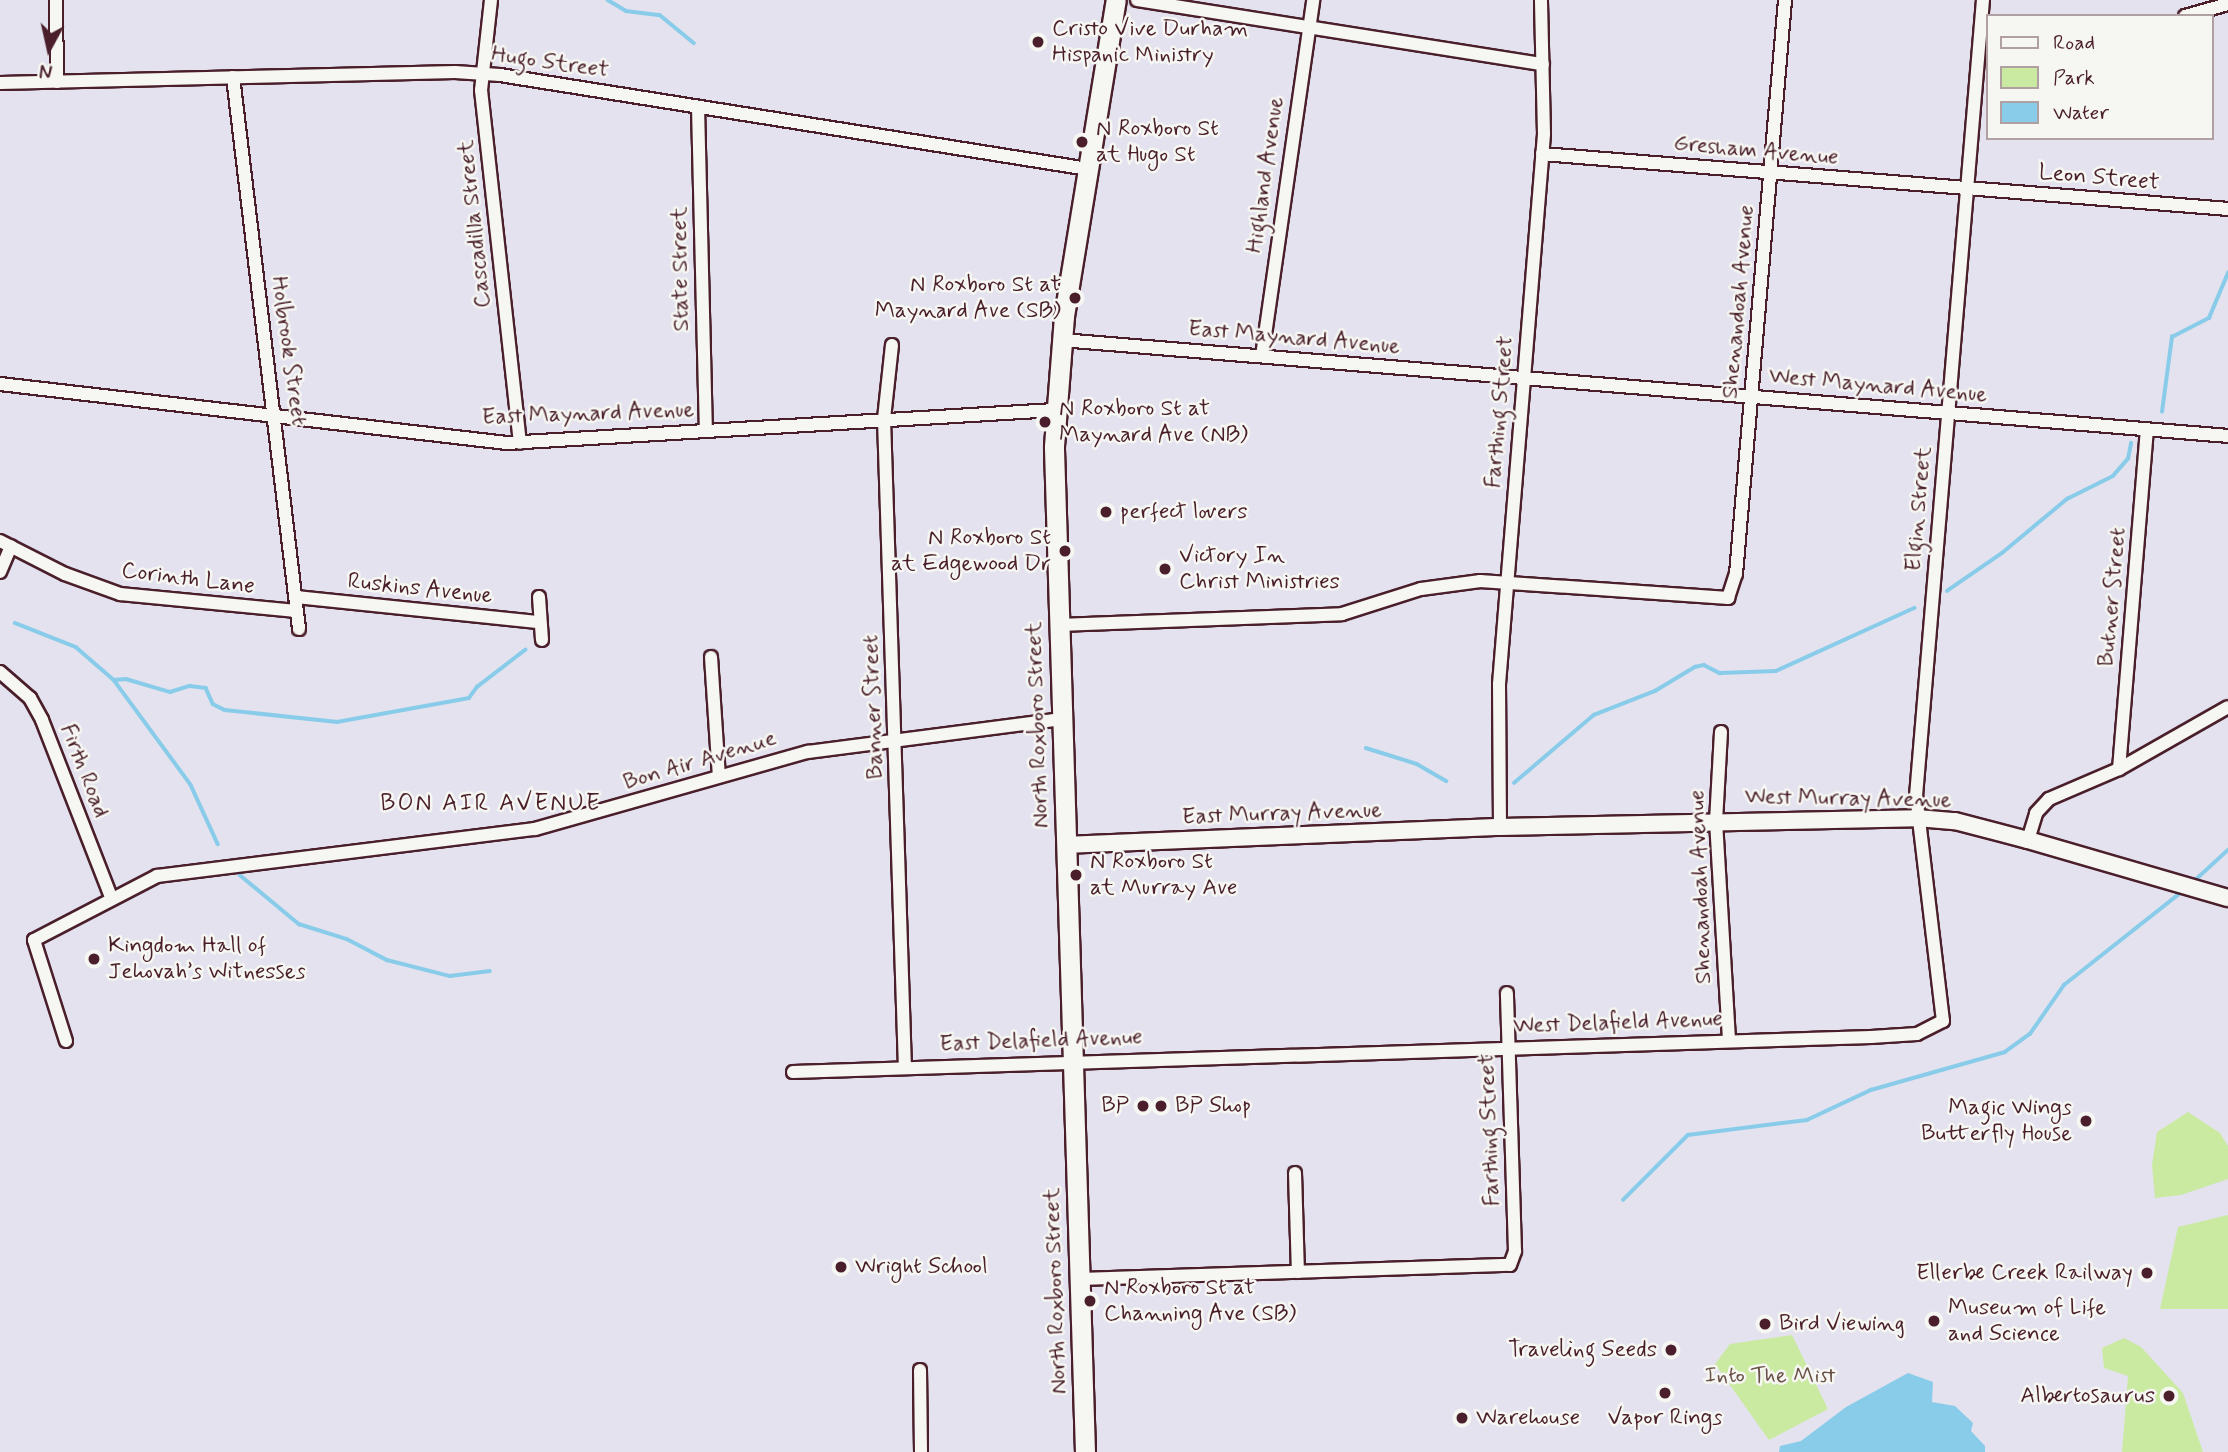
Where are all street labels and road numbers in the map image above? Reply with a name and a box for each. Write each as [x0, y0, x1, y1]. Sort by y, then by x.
street label: Hugo Street [490, 41, 610, 85]
street label: Highland Avenue [1241, 93, 1291, 257]
street label: Gresham Avenue [1674, 130, 1838, 172]
street label: Cascadilla Street [452, 139, 498, 309]
street label: Leon Street [2038, 159, 2160, 197]
street label: Shenandoah Avenue [1717, 203, 1761, 401]
street label: State Street [666, 206, 696, 332]
street label: Holbrook Street [264, 272, 312, 430]
street label: East Maynard Avenue [1184, 315, 1404, 361]
street label: Farthing Street [1480, 335, 1520, 489]
street label: West Maynard Avenue [1765, 362, 1991, 410]
street label: East Maynard Avenue [478, 396, 698, 432]
street label: Elgin Street [1900, 445, 1938, 573]
street label: Butner Street [2093, 524, 2133, 670]
street label: Corinth Lane [120, 557, 256, 601]
street label: Ruskins Avenue [343, 567, 497, 611]
street label: North Roxboro Street [1021, 621, 1055, 829]
street label: Banner Street [858, 632, 890, 782]
street label: Firth Road [53, 720, 115, 822]
street label: Bon Air Avenue [623, 726, 777, 796]
street label: West Murray Avenue [1745, 783, 1951, 815]
street label: Shenandoah Avenue [1684, 788, 1718, 986]
street label: East Murray Avenue [1183, 797, 1381, 831]
street label: West Delafield Avenue [1510, 1005, 1726, 1041]
street label: East Delafield Avenue [937, 1024, 1145, 1058]
street label: Farthing Street [1474, 1054, 1506, 1206]
street label: North Roxboro Street [1039, 1187, 1073, 1395]

